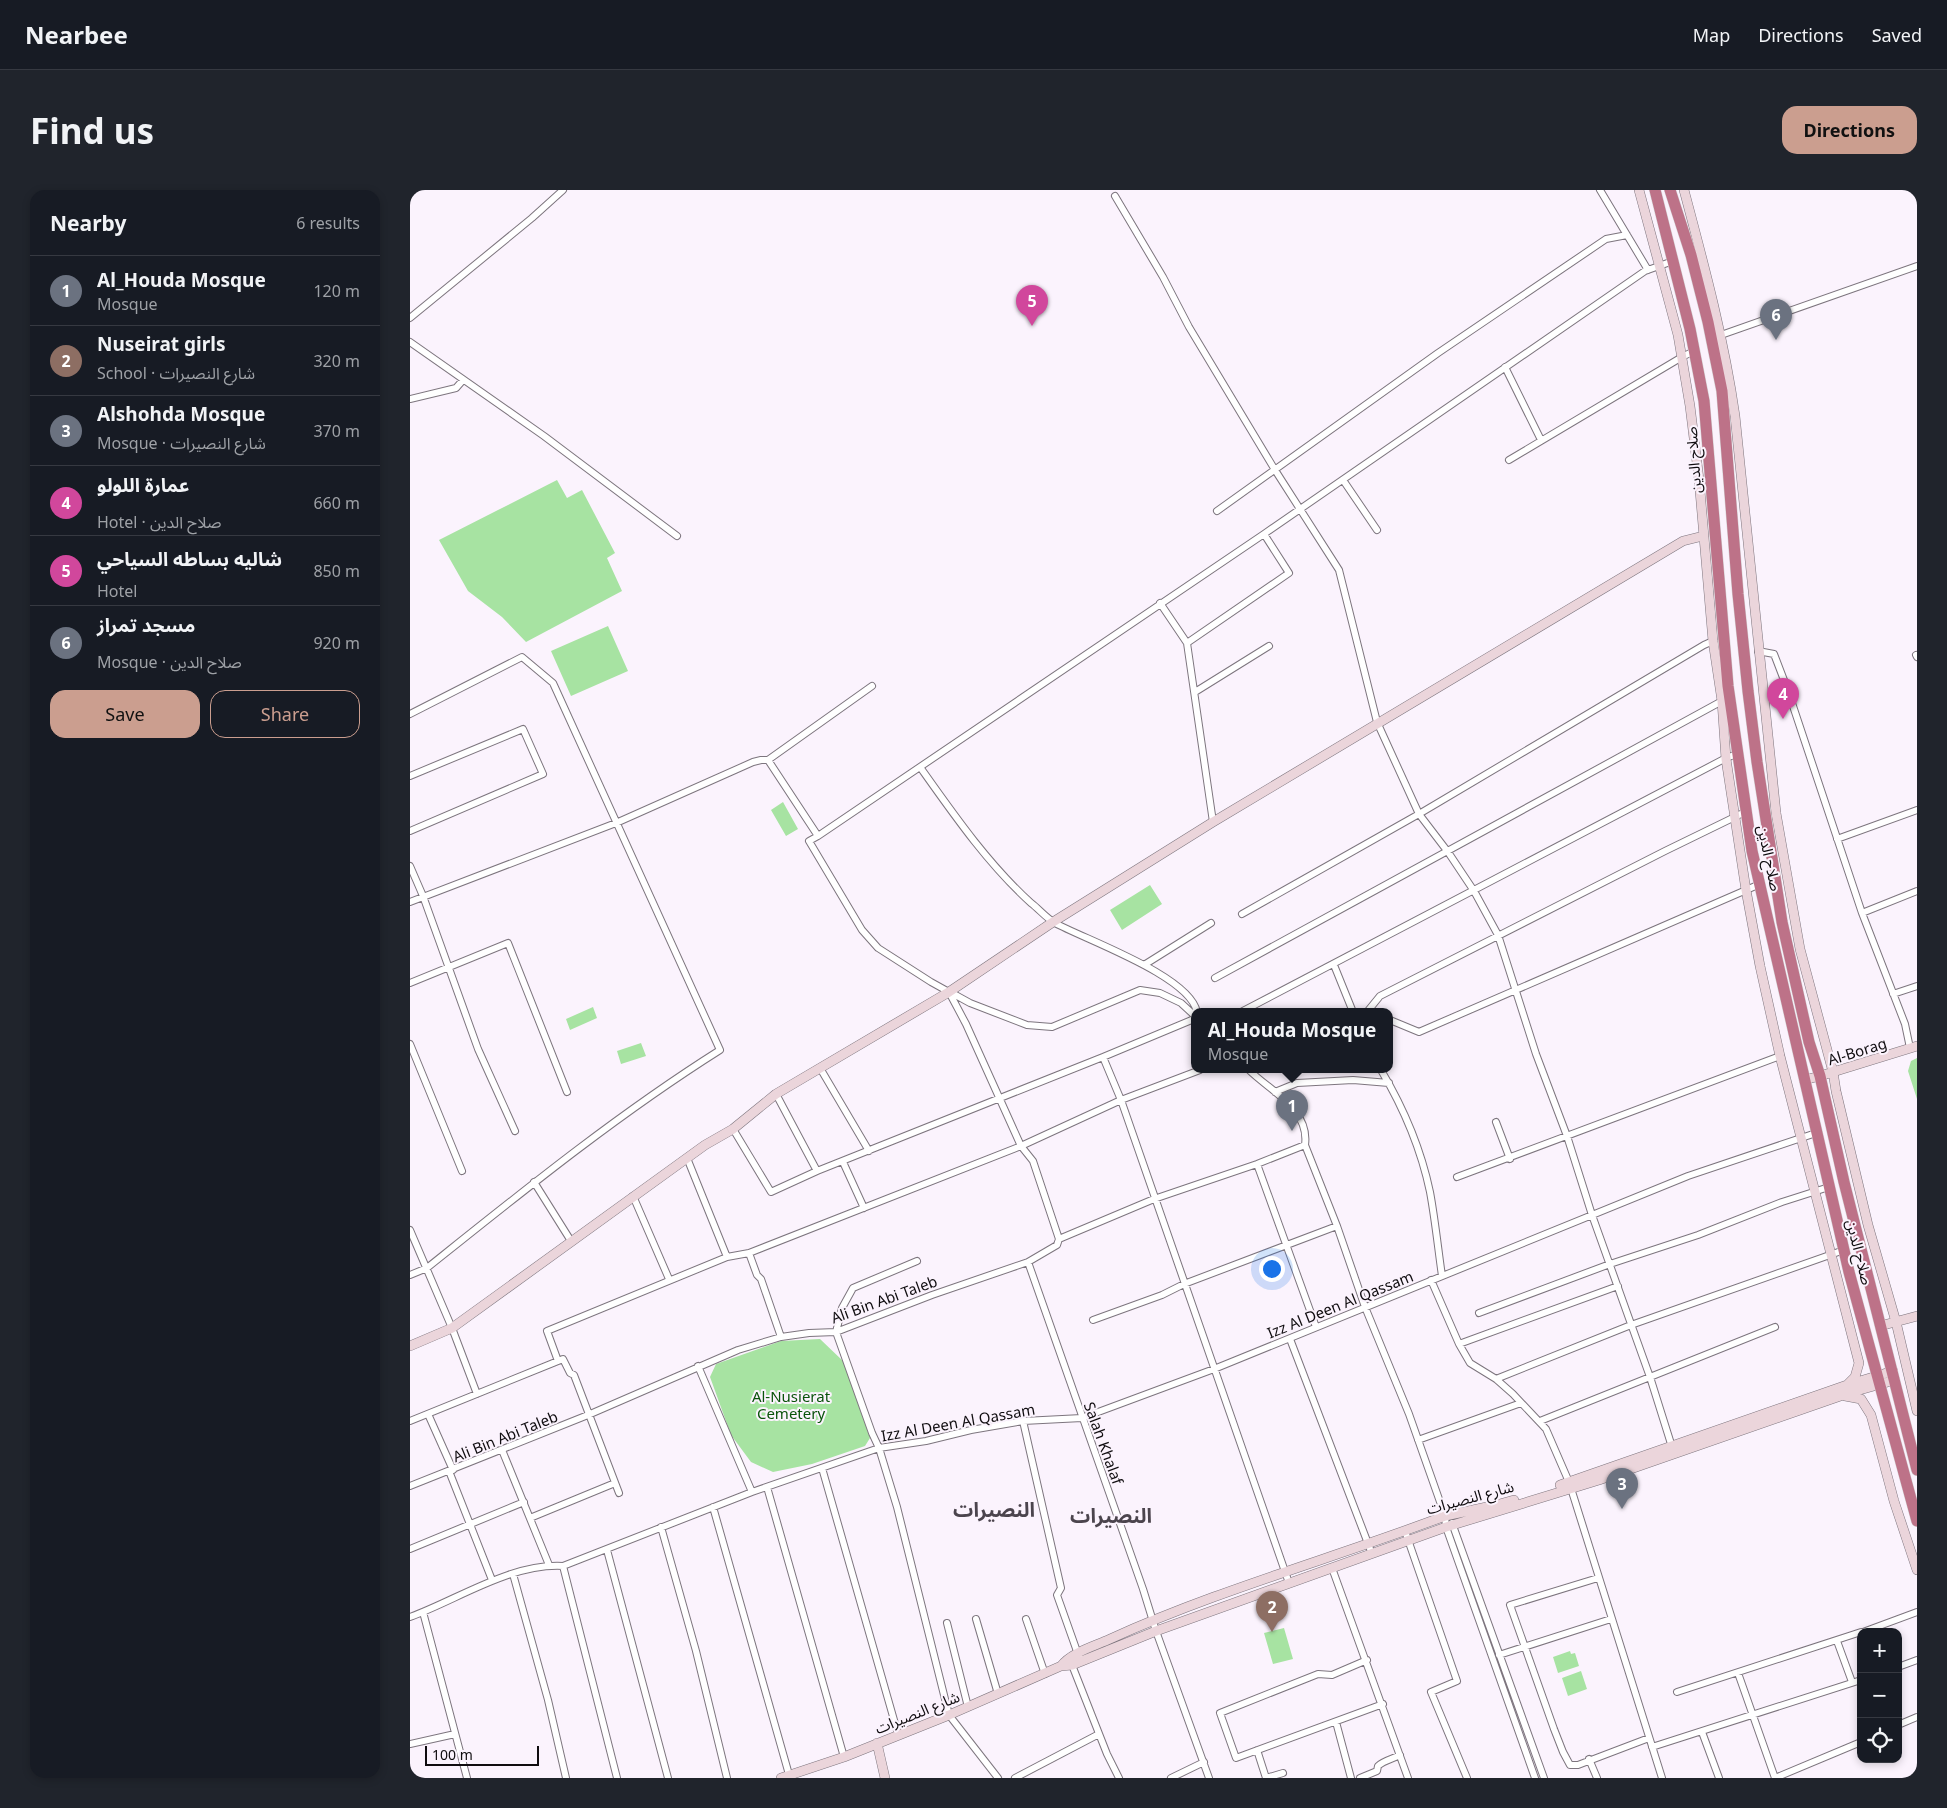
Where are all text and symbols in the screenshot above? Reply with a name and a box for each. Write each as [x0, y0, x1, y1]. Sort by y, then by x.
text: Nearbee [25, 18, 128, 51]
text: Map [1693, 23, 1730, 47]
text: Directions [1758, 23, 1844, 47]
text: Saved [1872, 23, 1922, 47]
button: Directions [1782, 106, 1917, 154]
text: Find us [30, 107, 154, 154]
text: Nearby [50, 209, 126, 237]
text: 6 results [296, 212, 360, 234]
text: Al_Houda Mosque [97, 267, 266, 293]
text: 1 [61, 280, 71, 302]
text: 120 m [313, 280, 360, 302]
pin: 5 [1016, 285, 1048, 326]
text: Mosque [97, 293, 158, 315]
pin: 6 [1760, 299, 1792, 340]
text: Nuseirat girls [97, 331, 225, 357]
text: 2 [61, 350, 71, 372]
text: 320 m [313, 350, 360, 372]
text: School · شارع النصيرات [97, 362, 255, 384]
text: Alshohda Mosque [97, 401, 265, 427]
text: 3 [61, 420, 71, 442]
text: 370 m [313, 420, 360, 442]
street label: صلاح الدين [1681, 426, 1708, 494]
text: Mosque · شارع النصيرات [97, 432, 266, 454]
text: عمارة اللولو [97, 472, 189, 498]
text: 4 [61, 492, 71, 514]
text: 660 m [313, 492, 360, 514]
text: Hotel · صلاح الدين [97, 511, 221, 533]
text: شاليه بساطه السياحي [97, 546, 282, 572]
text: 5 [61, 560, 71, 582]
text: 850 m [313, 560, 360, 582]
text: Hotel [97, 580, 137, 602]
text: مسجد تمراز [97, 612, 195, 638]
text: 6 [61, 632, 71, 654]
text: 920 m [313, 632, 360, 654]
text: Mosque · صلاح الدين [97, 651, 242, 673]
pin: 4 [1767, 678, 1799, 719]
button: Save [50, 690, 200, 738]
button: Share [210, 690, 360, 738]
street label: صلاح الدين [1750, 823, 1787, 893]
popup [1191, 1008, 1393, 1073]
text: Al_Houda Mosque [1208, 1017, 1376, 1043]
street label: Al-Borag [1825, 1033, 1889, 1069]
text: Mosque [1208, 1043, 1268, 1065]
pin: 1 [1276, 1090, 1308, 1131]
street label: صلاح الدين [1839, 1217, 1878, 1288]
your location [1259, 1256, 1285, 1282]
street label: Izz Al Deen Al Qassam [1264, 1266, 1416, 1342]
street label: Ali Bin Abi Taleb [828, 1270, 940, 1328]
park label: Al-Nusierat Cemetery [752, 1386, 831, 1423]
street label: Izz Al Deen Al Qassam [880, 1399, 1036, 1445]
street label: Salah Khalaf [1080, 1399, 1128, 1488]
street label: Ali Bin Abi Taleb [449, 1406, 561, 1466]
pin: 3 [1606, 1468, 1638, 1509]
street label: شارع النصيرات [1424, 1476, 1517, 1521]
district label: النصيرات [953, 1496, 1035, 1523]
district label: النصيرات [1070, 1502, 1152, 1529]
pin: 2 [1256, 1591, 1288, 1632]
map controls [1857, 1628, 1902, 1763]
button: + [1857, 1628, 1902, 1673]
button: − [1857, 1673, 1902, 1718]
street label: شارع النصيرات [872, 1686, 964, 1741]
button: locate [1857, 1718, 1902, 1763]
scale bar [425, 1743, 539, 1766]
text: 100 m [432, 1745, 473, 1764]

